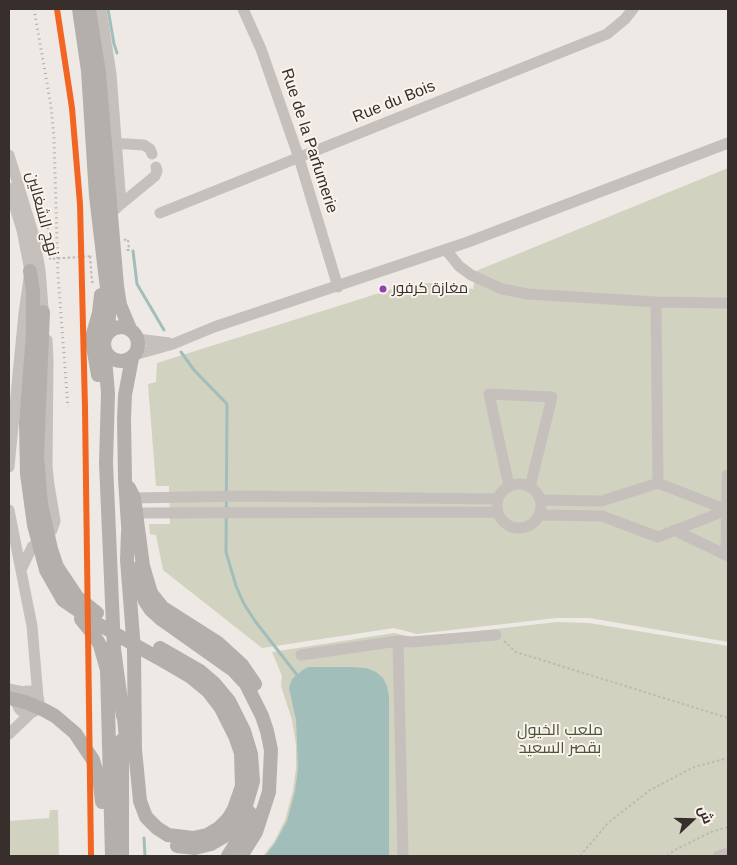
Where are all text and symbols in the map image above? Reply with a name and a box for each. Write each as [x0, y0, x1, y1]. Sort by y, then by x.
street label: Rue de la Parfumerie [277, 66, 341, 216]
street label: Rue du Bois [350, 77, 438, 127]
street label: نهج الشغالين [21, 170, 63, 258]
place label: مغازة كرفور [392, 280, 468, 298]
marker: مغازة كرفور [378, 284, 388, 294]
park label: ملعب الخيول بقصر السعيد [517, 721, 603, 759]
north arrow [667, 795, 717, 845]
text: ش [695, 803, 717, 826]

